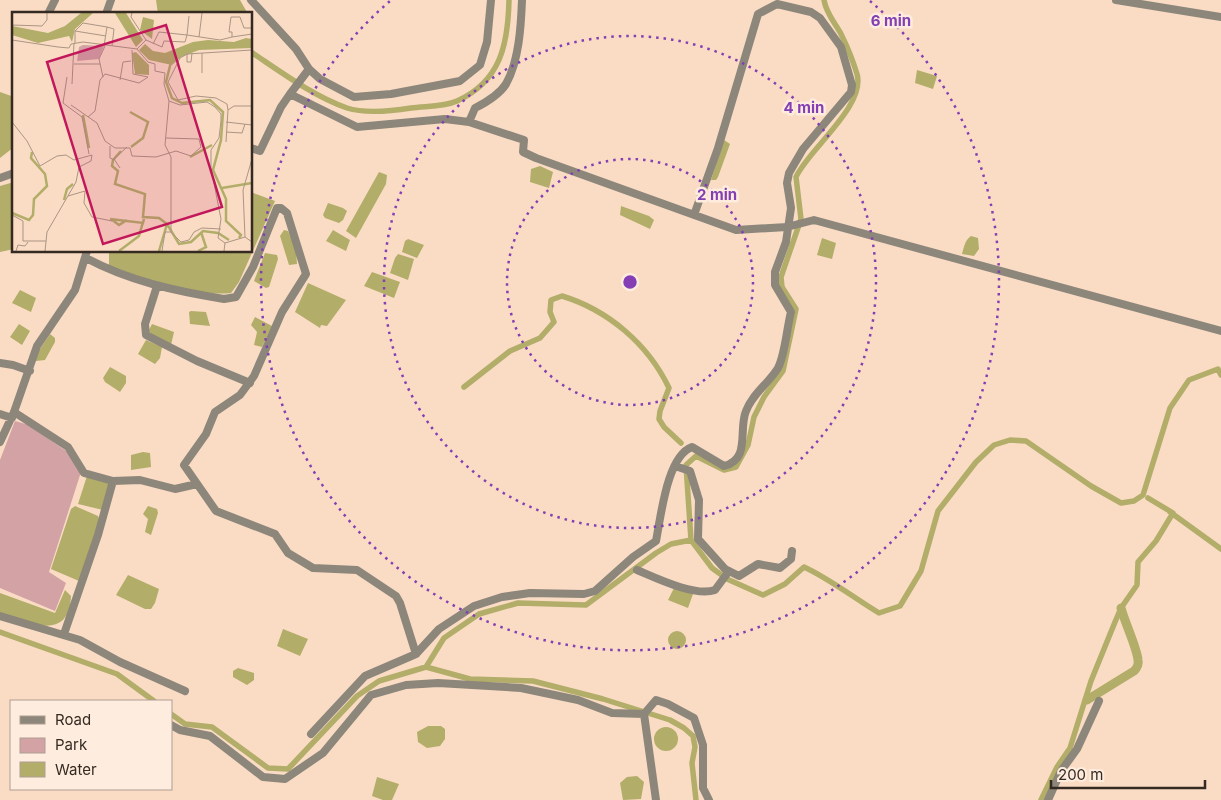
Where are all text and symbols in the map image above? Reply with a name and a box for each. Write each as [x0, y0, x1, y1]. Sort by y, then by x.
text: 6 min [871, 11, 911, 30]
inset map [12, 12, 252, 252]
text: 4 min [784, 98, 824, 117]
text: 2 min [697, 185, 737, 204]
centre of rings [621, 273, 639, 291]
legend [10, 700, 172, 790]
text: Road [55, 710, 91, 729]
text: Park [55, 735, 88, 754]
scale bar [1051, 758, 1205, 790]
text: Water [55, 760, 97, 779]
text: 200 m [1058, 765, 1103, 784]

